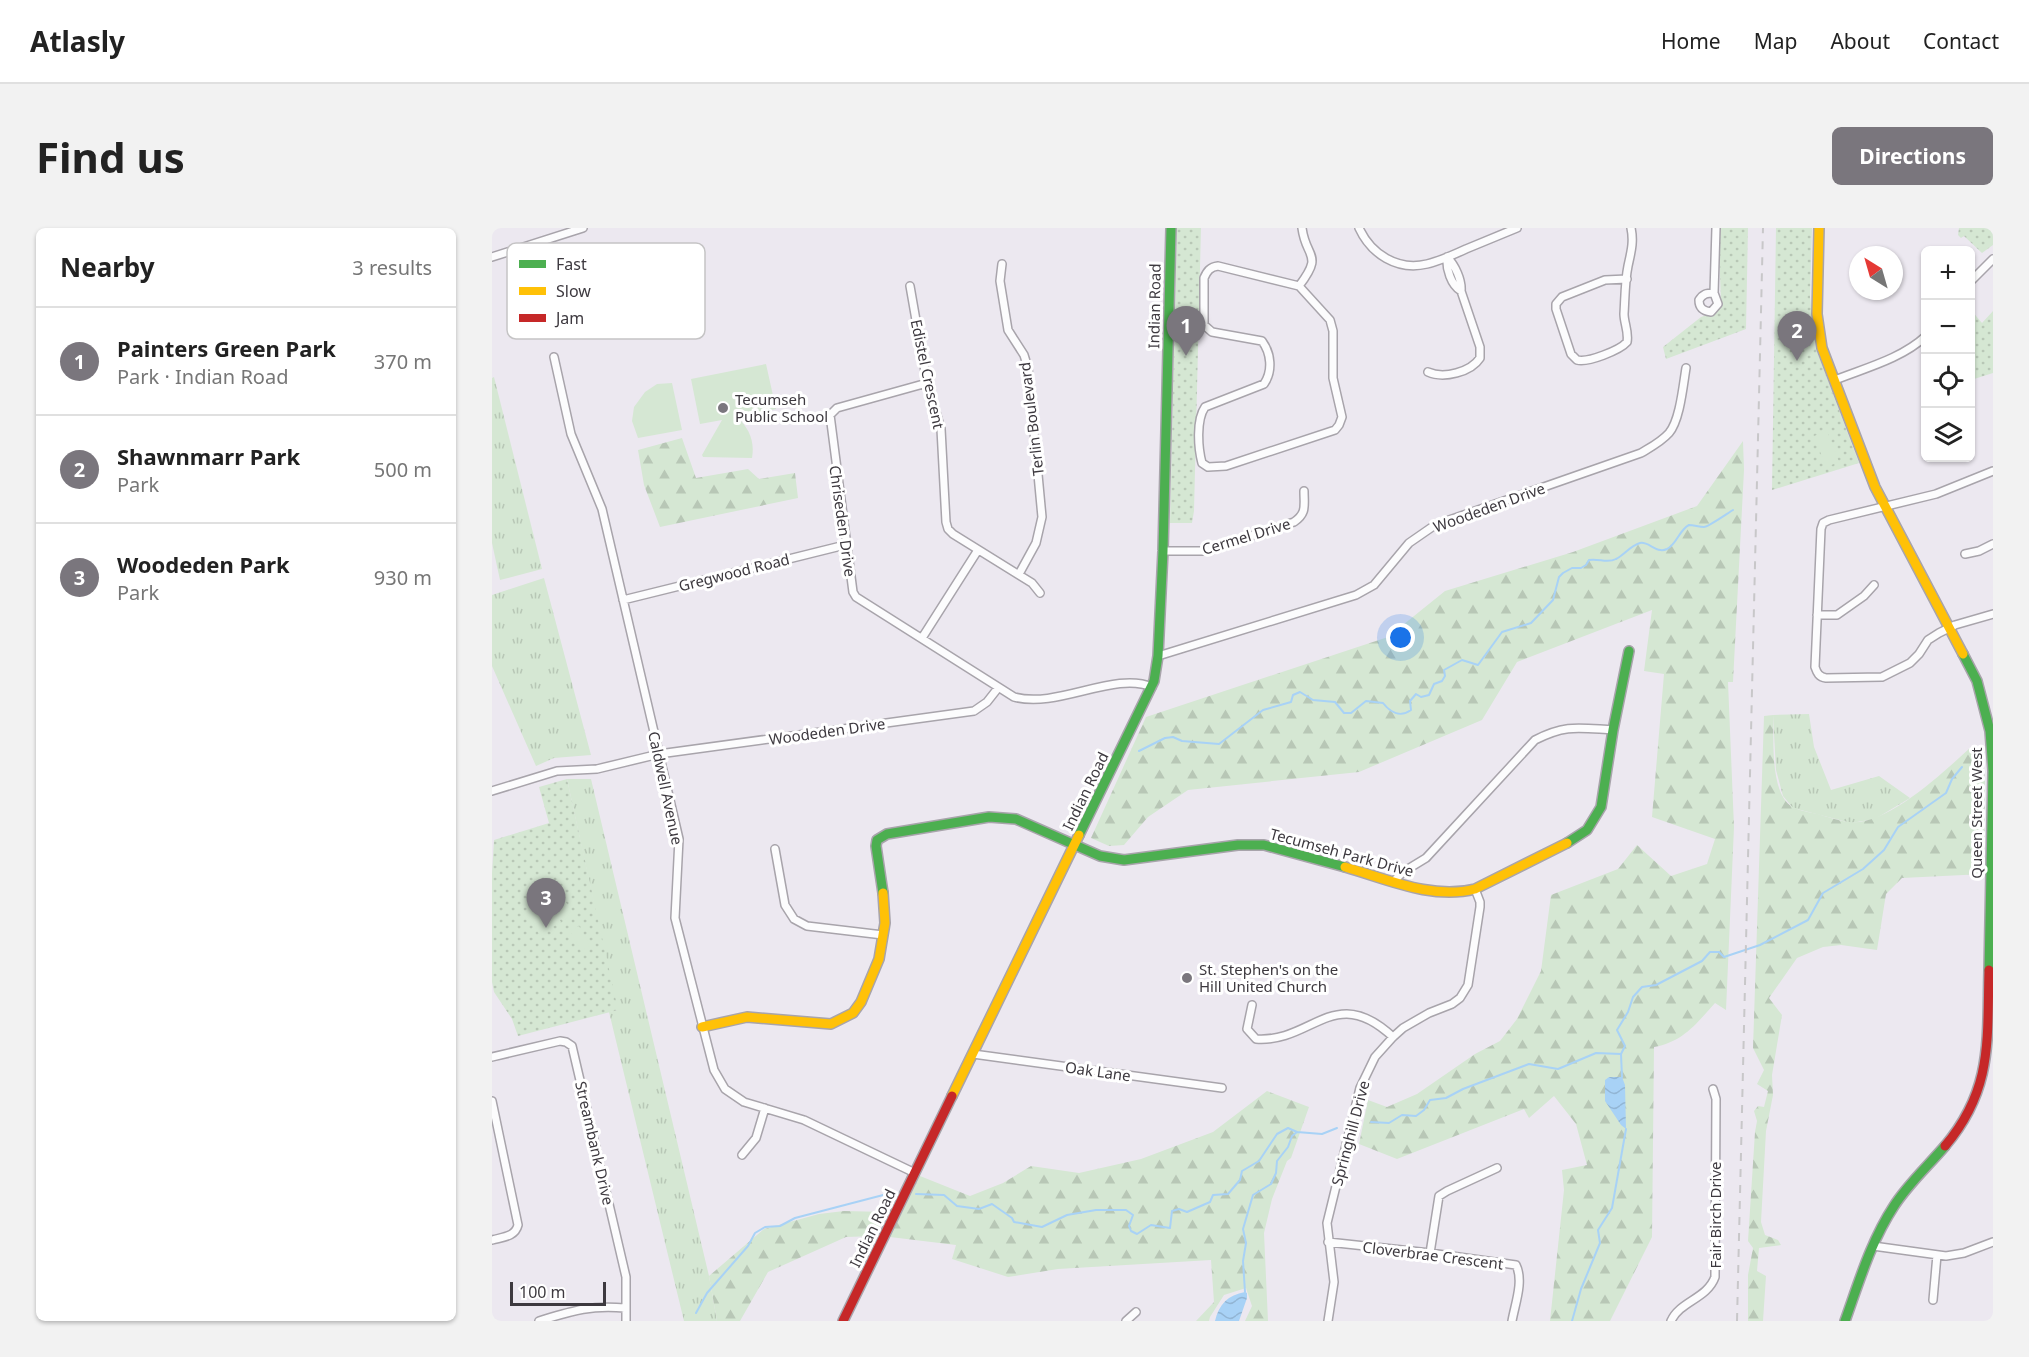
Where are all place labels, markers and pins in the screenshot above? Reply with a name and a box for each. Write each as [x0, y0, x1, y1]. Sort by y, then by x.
pin: 1 [1166, 306, 1206, 356]
pin: 2 [1778, 312, 1816, 361]
place label: Tecumseh Public School [735, 389, 828, 426]
marker: Tecumseh Public School [716, 401, 730, 415]
pin: 3 [526, 878, 566, 928]
place label: St. Stephen's on the Hill United Church [1199, 959, 1338, 996]
marker: St. Stephen's on the Hill United Church [1180, 971, 1194, 985]

